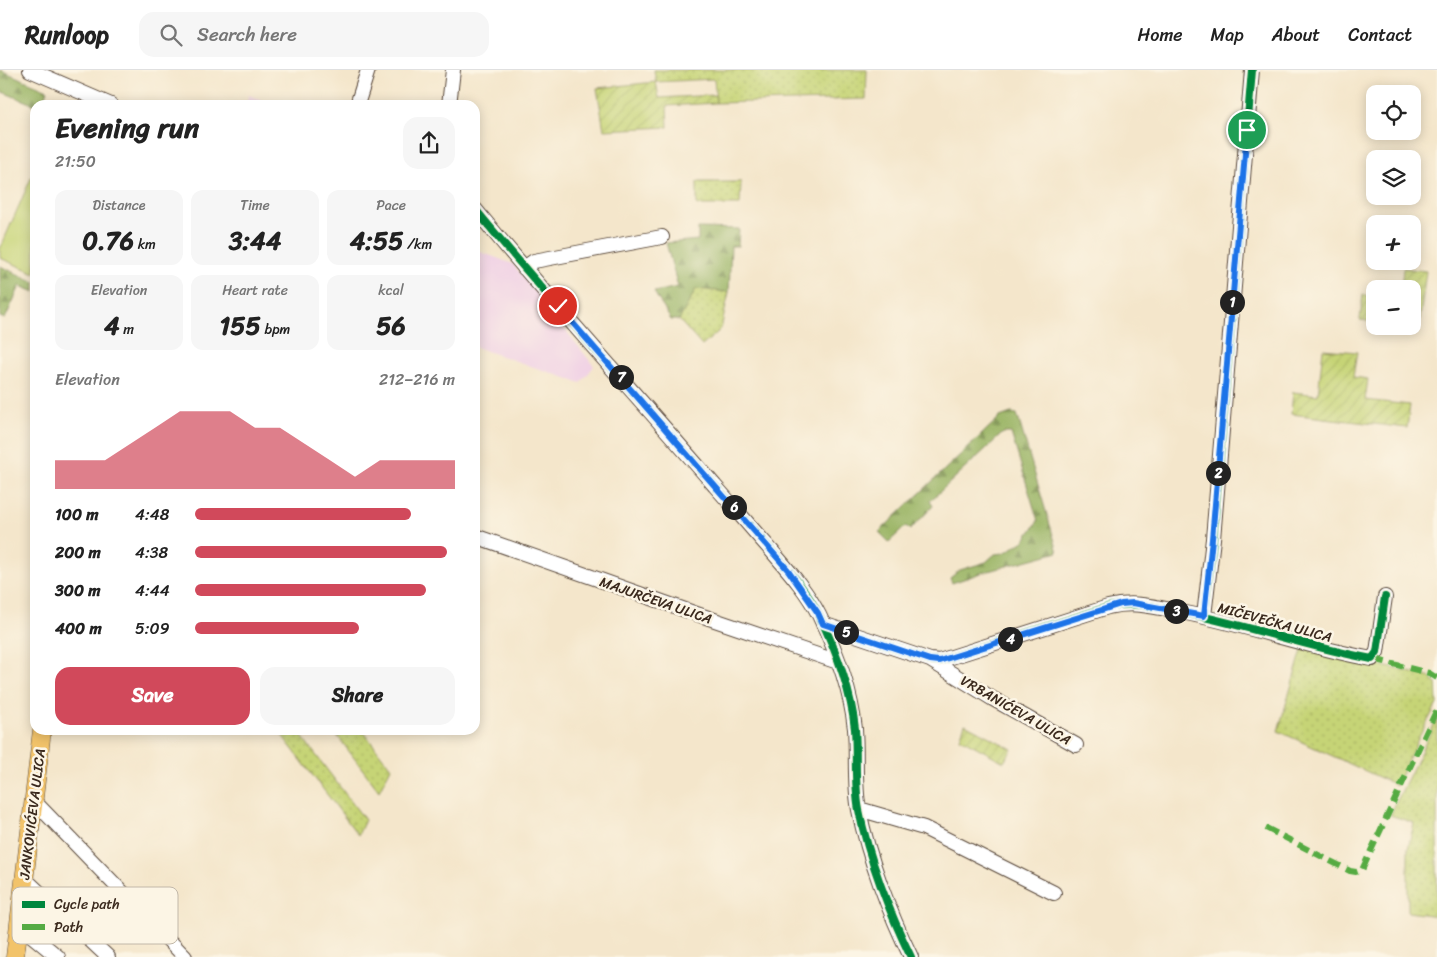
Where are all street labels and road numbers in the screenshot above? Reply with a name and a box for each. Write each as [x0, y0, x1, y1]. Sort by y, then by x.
street label: MAJURČEVA ULICA [596, 569, 716, 631]
street label: MIČEVEČKA ULICA [1215, 595, 1335, 650]
street label: VRBANIĆEVA ULICA [956, 668, 1076, 752]
street label: JANKOVIĆEVA ULICA [12, 747, 53, 882]

